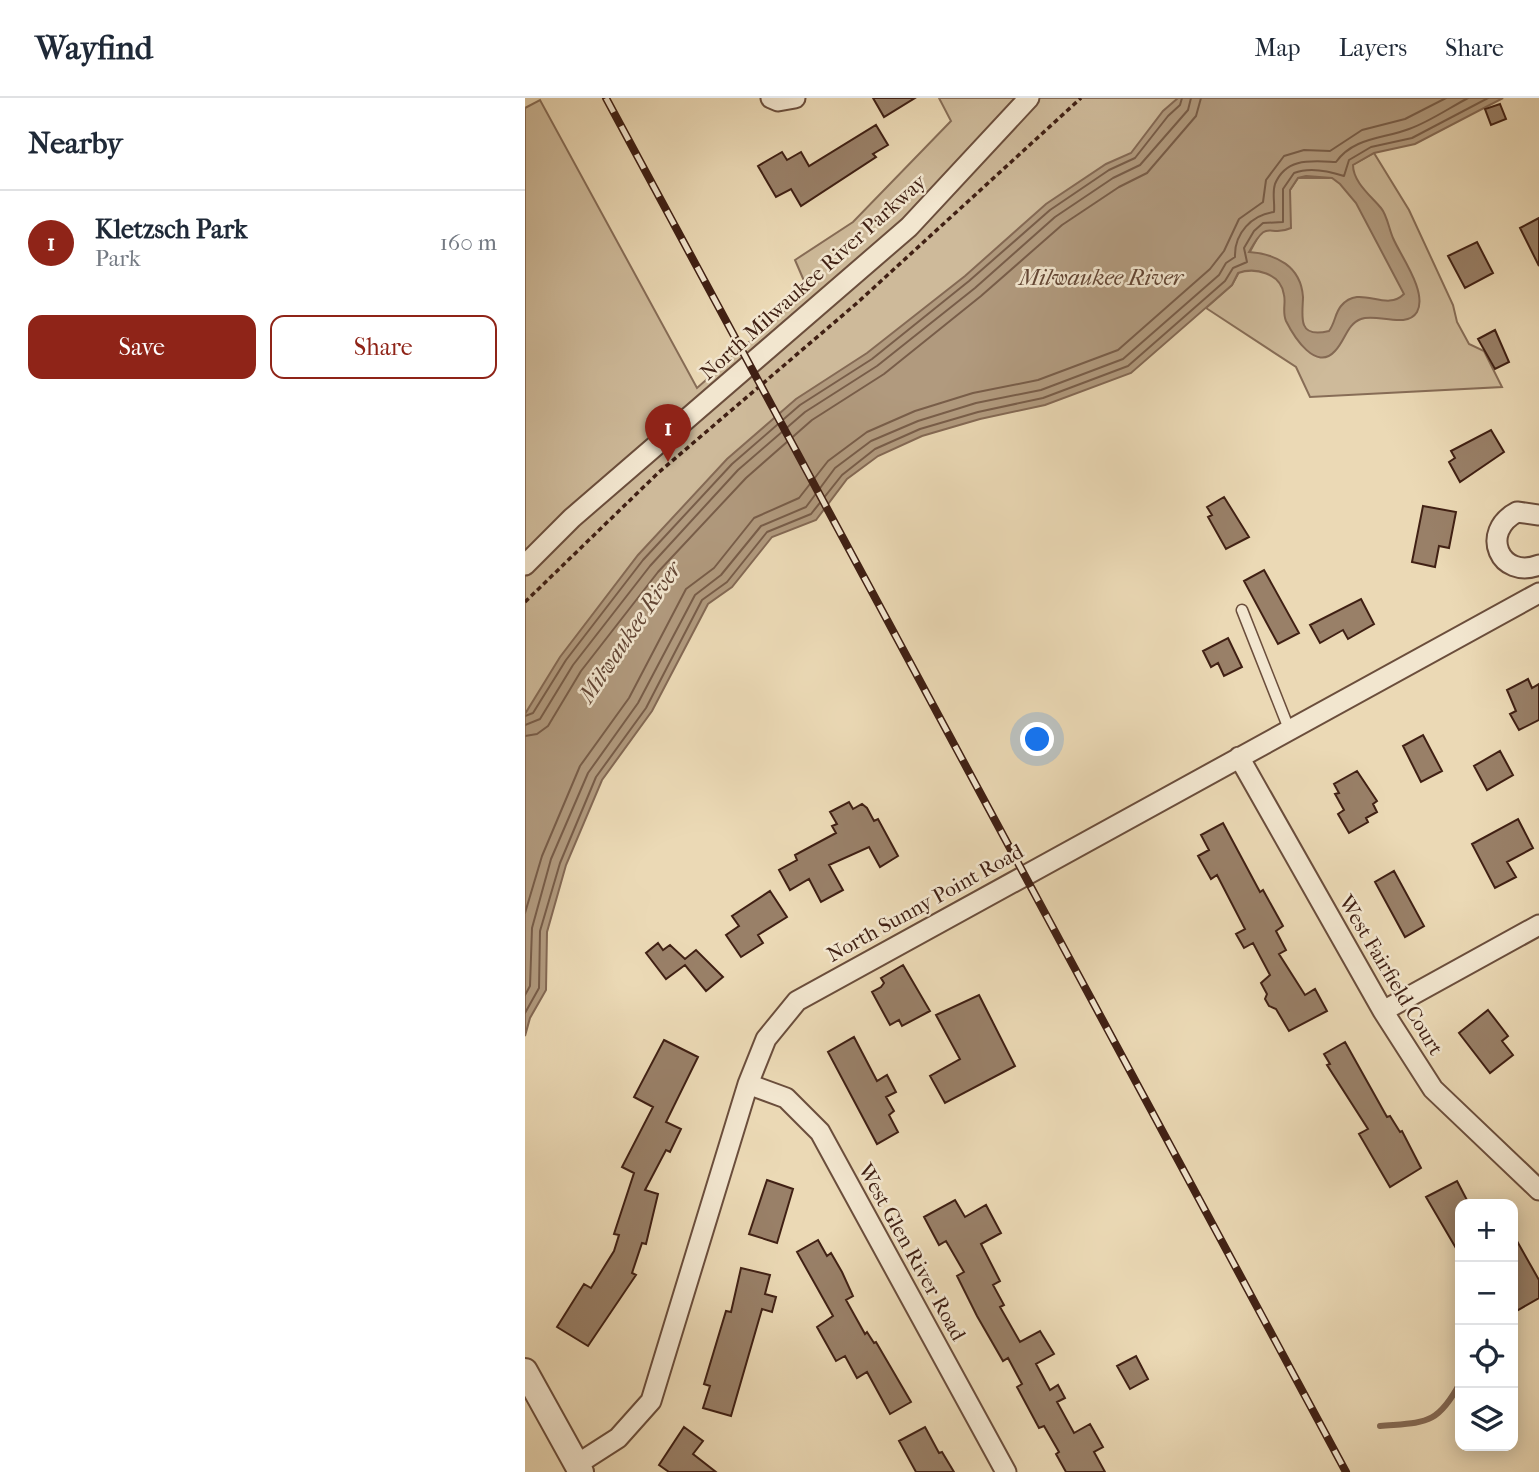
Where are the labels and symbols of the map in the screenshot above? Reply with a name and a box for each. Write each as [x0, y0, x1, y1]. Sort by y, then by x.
street label: North Milwaukee River Parkway [695, 169, 931, 385]
water label: Milwaukee River [1017, 264, 1185, 291]
pin: 1 [645, 404, 691, 462]
water label: Milwaukee River [572, 555, 688, 709]
your location [1020, 722, 1054, 756]
street label: North Sunny Point Road [823, 839, 1028, 967]
street label: West Fairfield Court [1333, 890, 1448, 1060]
street label: West Glen River Road [853, 1158, 971, 1345]

